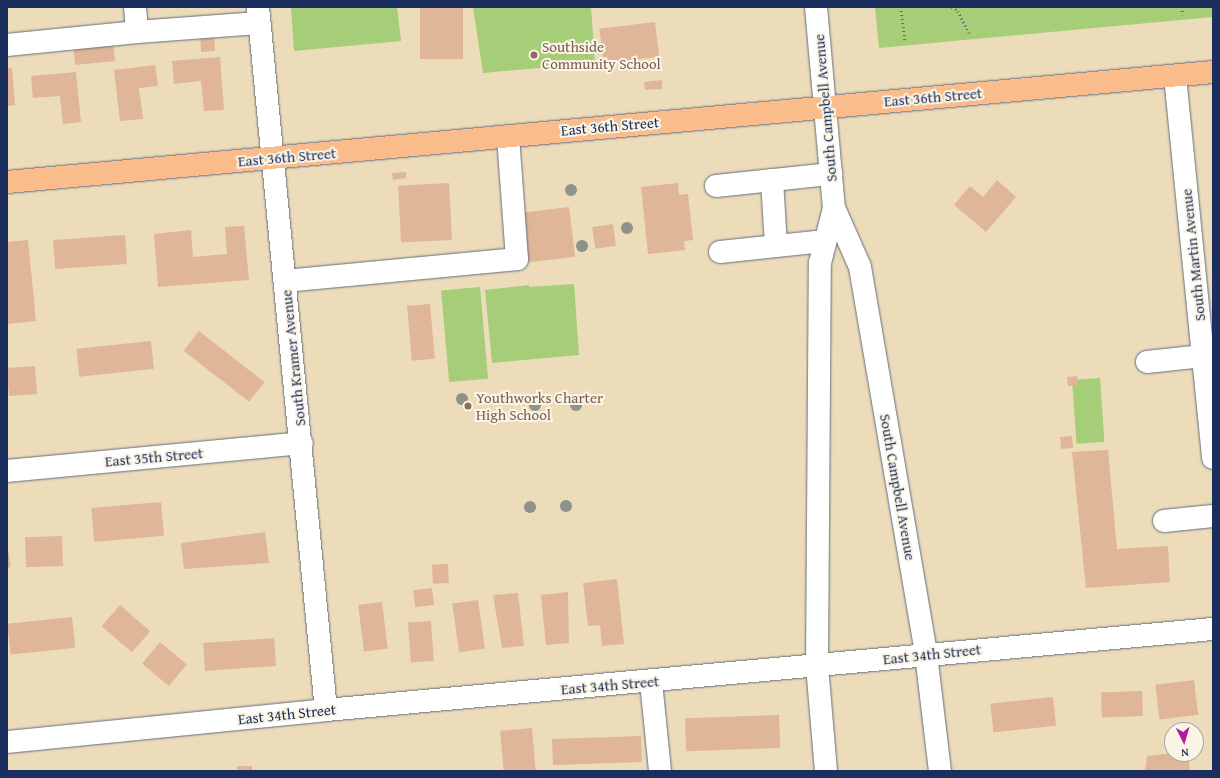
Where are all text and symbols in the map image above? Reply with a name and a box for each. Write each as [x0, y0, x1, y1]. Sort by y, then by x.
street label: South Campbell Avenue [810, 33, 840, 183]
place label: Southside Community School [542, 37, 661, 72]
marker: Southside Community School [529, 50, 539, 60]
street label: East 36th Street [883, 84, 983, 110]
street label: East 36th Street [560, 113, 660, 139]
street label: East 36th Street [237, 144, 337, 170]
street label: South Martin Avenue [1177, 188, 1209, 322]
street label: South Kramer Avenue [277, 289, 309, 427]
place label: Youthworks Charter High School [476, 388, 603, 423]
marker: Youthworks Charter High School [463, 401, 473, 411]
street label: South Campbell Avenue [876, 412, 920, 562]
street label: East 35th Street [104, 444, 204, 470]
street label: East 34th Street [882, 640, 982, 668]
street label: East 34th Street [560, 672, 660, 698]
street label: East 34th Street [237, 700, 337, 728]
north arrow [1164, 722, 1204, 762]
text: N [1181, 745, 1189, 761]

